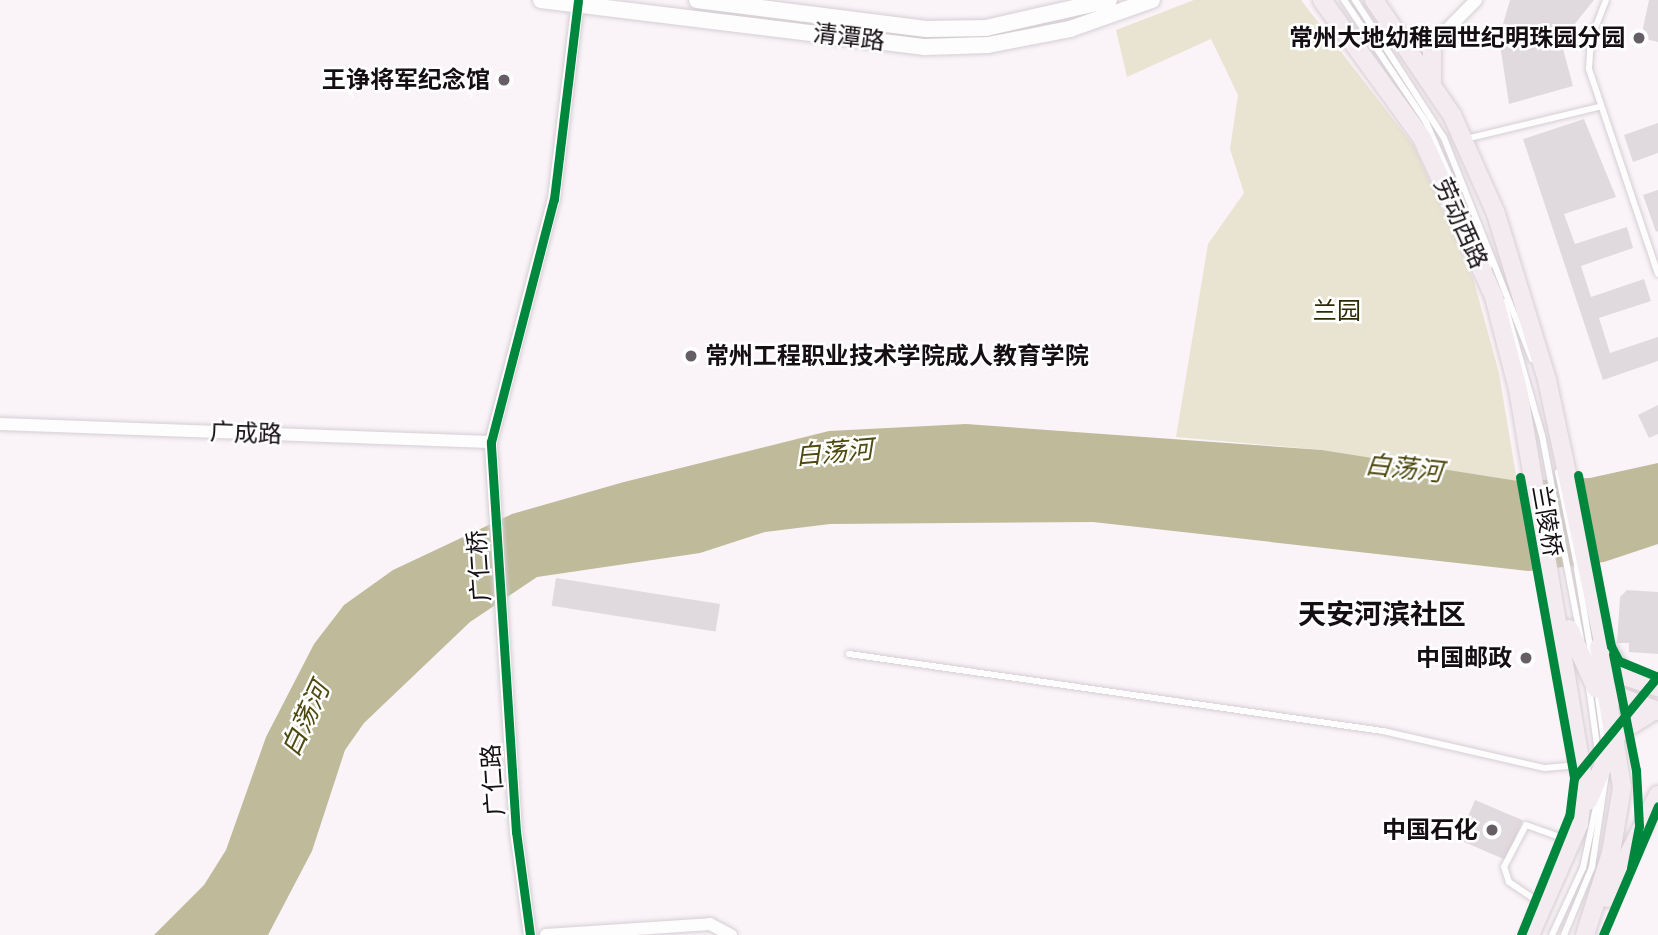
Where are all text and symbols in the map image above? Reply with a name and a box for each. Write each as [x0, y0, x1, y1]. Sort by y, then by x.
street label: 清潭路 [812, 18, 886, 56]
place label: 常州大地幼稚园世纪明珠园分园 [1289, 24, 1625, 52]
marker: 常州大地幼稚园世纪明珠园分园 [1631, 30, 1647, 46]
place label: 王诤将军纪念馆 [322, 66, 490, 94]
marker: 王诤将军纪念馆 [496, 72, 512, 88]
street label: 劳动西路 [1428, 173, 1494, 273]
park label: 兰园 [1313, 297, 1361, 325]
place label: 常州工程职业技术学院成人教育学院 [705, 342, 1089, 370]
marker: 常州工程职业技术学院成人教育学院 [683, 348, 699, 364]
street label: 广成路 [210, 417, 282, 449]
water label: 白荡河 [794, 433, 874, 471]
water label: 白荡河 [1364, 448, 1444, 488]
street label: 兰陵桥 [1527, 483, 1567, 559]
street label: 广仁桥 [462, 529, 496, 603]
district label: 天安河滨社区 [1298, 597, 1466, 631]
place label: 中国邮政 [1416, 644, 1512, 672]
marker: 中国邮政 [1518, 650, 1534, 666]
water label: 白荡河 [274, 677, 336, 761]
street label: 广仁路 [476, 743, 510, 817]
place label: 中国石化 [1382, 816, 1478, 844]
marker: 中国石化 [1484, 822, 1500, 838]

